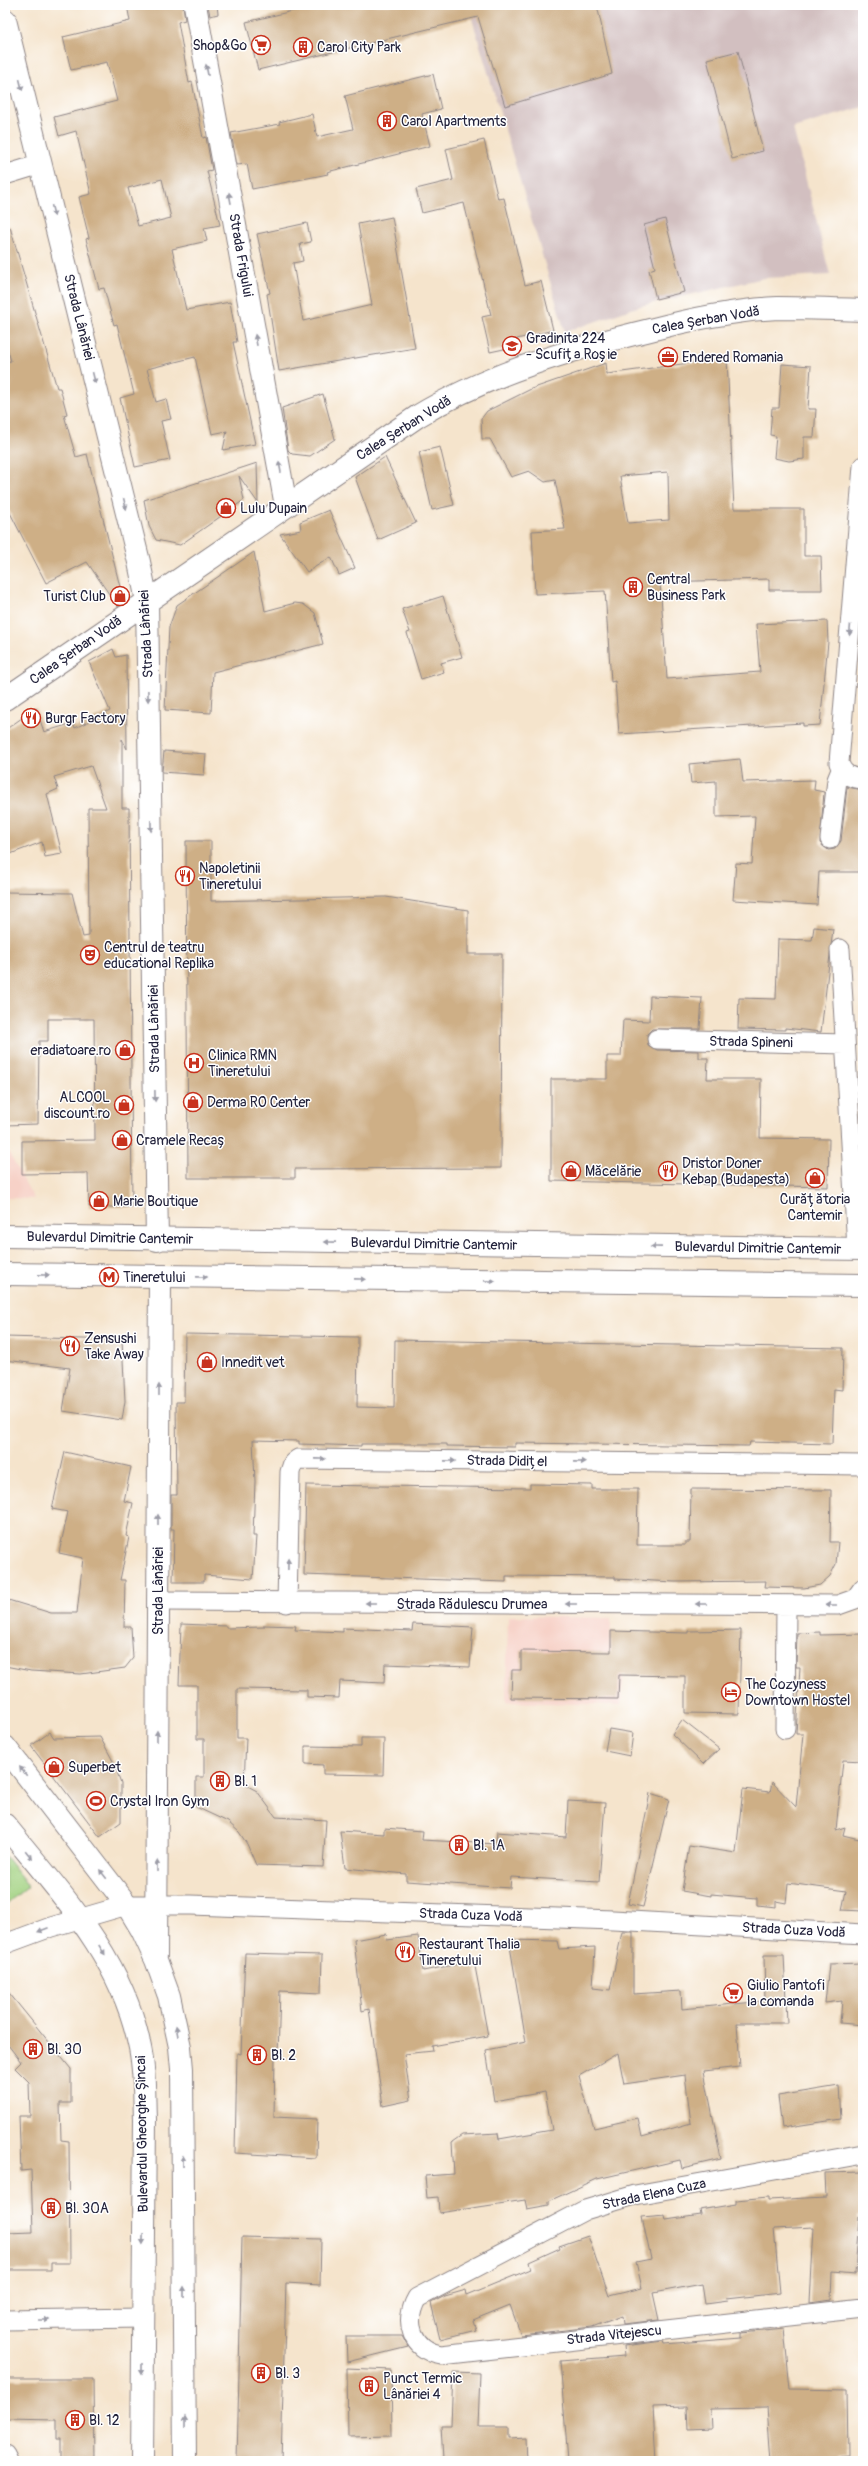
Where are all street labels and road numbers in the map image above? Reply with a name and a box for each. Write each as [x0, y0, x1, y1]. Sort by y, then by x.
street label: Strada Frigului [225, 212, 257, 299]
street label: Strada Lânăriei [60, 272, 98, 362]
street label: Calea Șerban Vodă [651, 302, 761, 338]
street label: Calea Șerban Vodă [353, 392, 455, 464]
street label: Strada Lânăriei [135, 589, 157, 678]
street label: Calea Șerban Vodă [26, 612, 126, 688]
street label: Strada Lânăriei [145, 984, 163, 1073]
street label: Strada Spineni [709, 1033, 794, 1051]
street label: Bulevardul Dimitrie Cantemir [26, 1228, 194, 1248]
street label: Bulevardul Dimitrie Cantemir [350, 1234, 518, 1254]
street label: Bulevardul Dimitrie Cantemir [674, 1238, 842, 1258]
street label: Strada Didițel [466, 1452, 548, 1470]
street label: Strada Lânăriei [150, 1546, 167, 1635]
street label: Strada Rădulescu Drumea [397, 1596, 547, 1613]
street label: Strada Cuza Vodă [419, 1905, 523, 1925]
street label: Strada Cuza Vodă [742, 1919, 846, 1941]
street label: Bulevardul Gheorghe Șincai [132, 2055, 152, 2213]
street label: Strada Elena Cuza [600, 2175, 708, 2213]
street label: Strada Vitejescu [566, 2322, 662, 2348]

